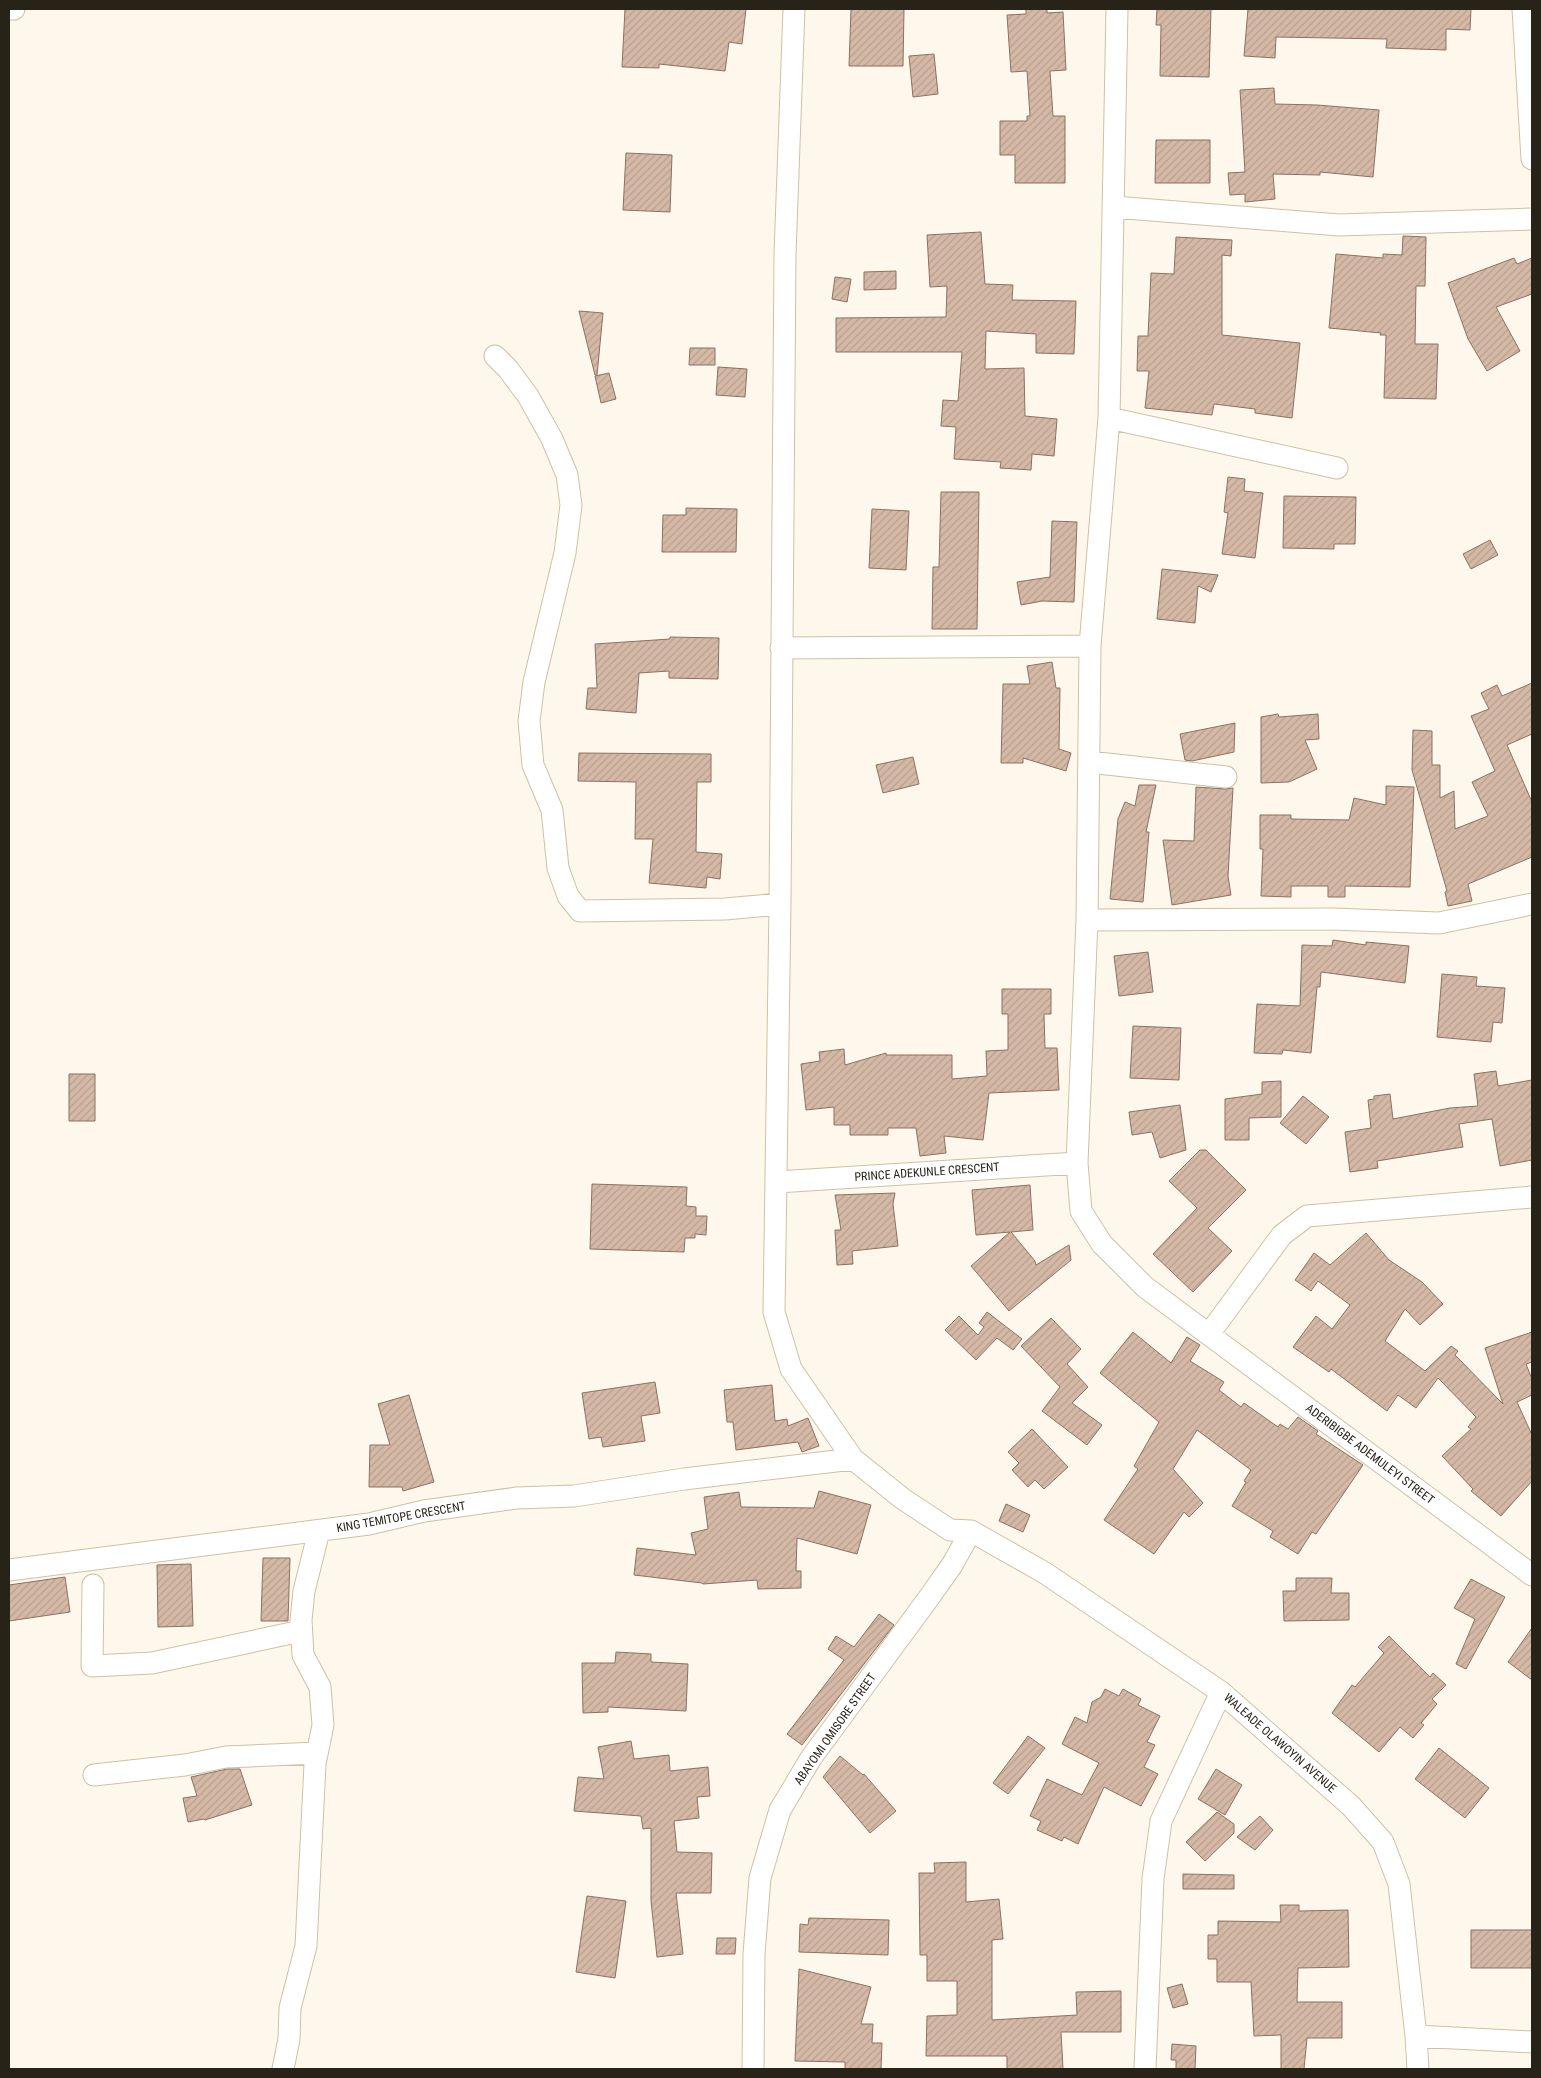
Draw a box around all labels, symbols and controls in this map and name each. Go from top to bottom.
street label: PRINCE ADEKUNLE CRESCENT [854,1160,1000,1184]
street label: ADERIBIGBE ADEMULEYI STREET [1303,1401,1437,1507]
street label: KING TEMITOPE CRESCENT [335,1499,467,1535]
street label: ABAYOMI OMISORE STREET [791,1671,879,1787]
street label: WALEADE OLAWOYIN AVENUE [1221,1690,1339,1796]

